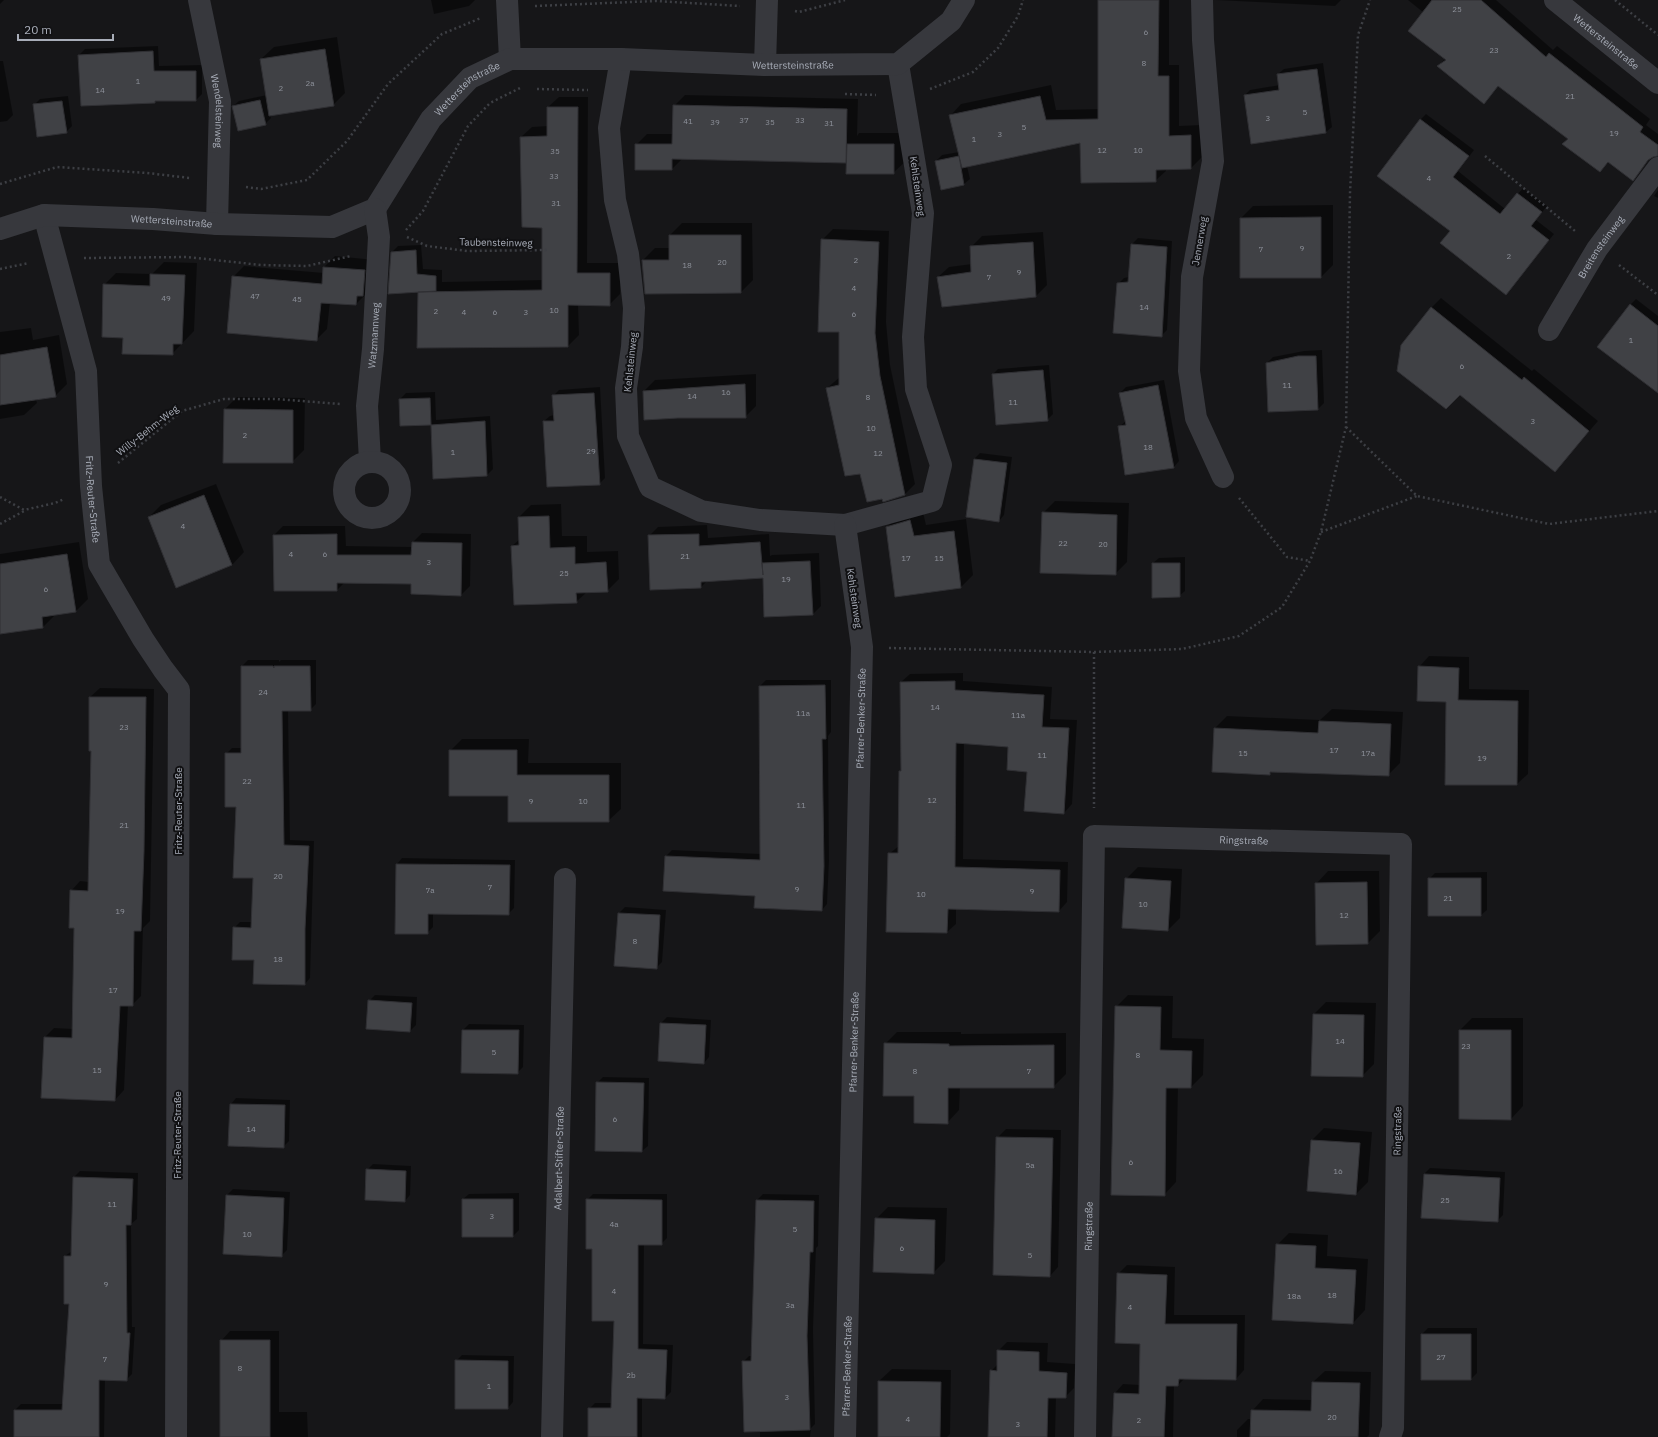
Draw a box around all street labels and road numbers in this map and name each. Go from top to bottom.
street label: Wettersteinstraße [1570,11,1642,73]
street label: Wettersteinstraße [752,58,834,72]
street label: Wettersteinstraße [432,59,502,119]
street label: Wendelsteinweg [208,73,226,149]
street label: Kehlsteinweg [907,155,928,218]
street label: Wettersteinstraße [131,212,213,231]
street label: Breitensteinweg [1575,213,1627,281]
street label: Jennerweg [1189,215,1210,267]
street label: Taubensteinweg [459,235,533,250]
street label: Watzmannweg [365,301,383,369]
street label: Kehlsteinweg [621,331,640,393]
street label: Willy-Behm-Weg [114,402,182,459]
street label: Fritz-Reuter-Straße [83,455,103,544]
street label: Kehlsteinweg [844,567,865,630]
street label: Pfarrer-Benker-Straße [853,667,869,769]
street label: Fritz-Reuter-Straße [172,767,185,855]
street label: Ringstraße [1219,833,1269,848]
street label: Pfarrer-Benker-Straße [846,991,862,1093]
street label: Fritz-Reuter-Straße [171,1091,184,1179]
street label: Adalbert-Stifter-Straße [551,1105,567,1210]
street label: Ringstraße [1391,1106,1404,1156]
street label: Ringstraße [1082,1201,1096,1251]
street label: Pfarrer-Benker-Straße [839,1315,855,1417]

